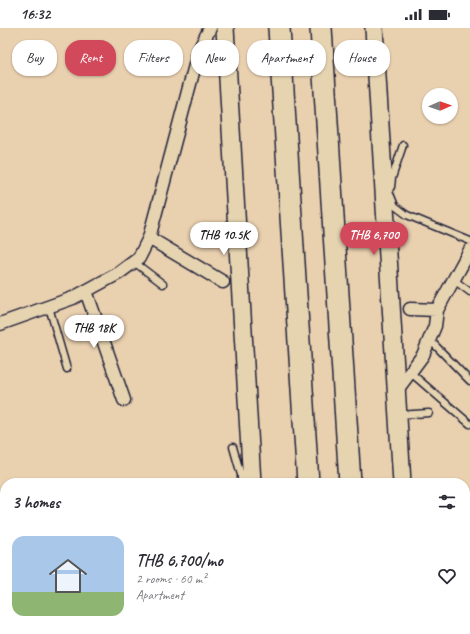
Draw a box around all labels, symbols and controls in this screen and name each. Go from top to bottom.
text: 16:32 [20,5,50,24]
chip: Buy [12,40,57,76]
chip: Rent [65,40,116,76]
chip: Filters [124,40,183,76]
chip: New [191,40,239,76]
chip: Apartment [247,40,326,76]
chip: House [334,40,390,76]
north arrow [422,88,458,124]
map controls [422,88,458,124]
pin: THB 10.5K [178,222,270,256]
pin: THB 6,700 [328,222,420,256]
text: THB 10.5K [199,227,249,243]
text: THB 6,700 [349,227,399,243]
pin: THB 18K [57,315,131,349]
text: THB 18K [73,320,115,336]
icon: filters [436,491,458,513]
text: 3 homes [12,492,60,513]
text: THB 6,700/mo [136,550,223,571]
icon: home [44,552,92,600]
icon: heart [436,565,458,587]
text: 2 rooms · 60 m² [136,571,206,587]
text: Apartment [136,587,184,603]

